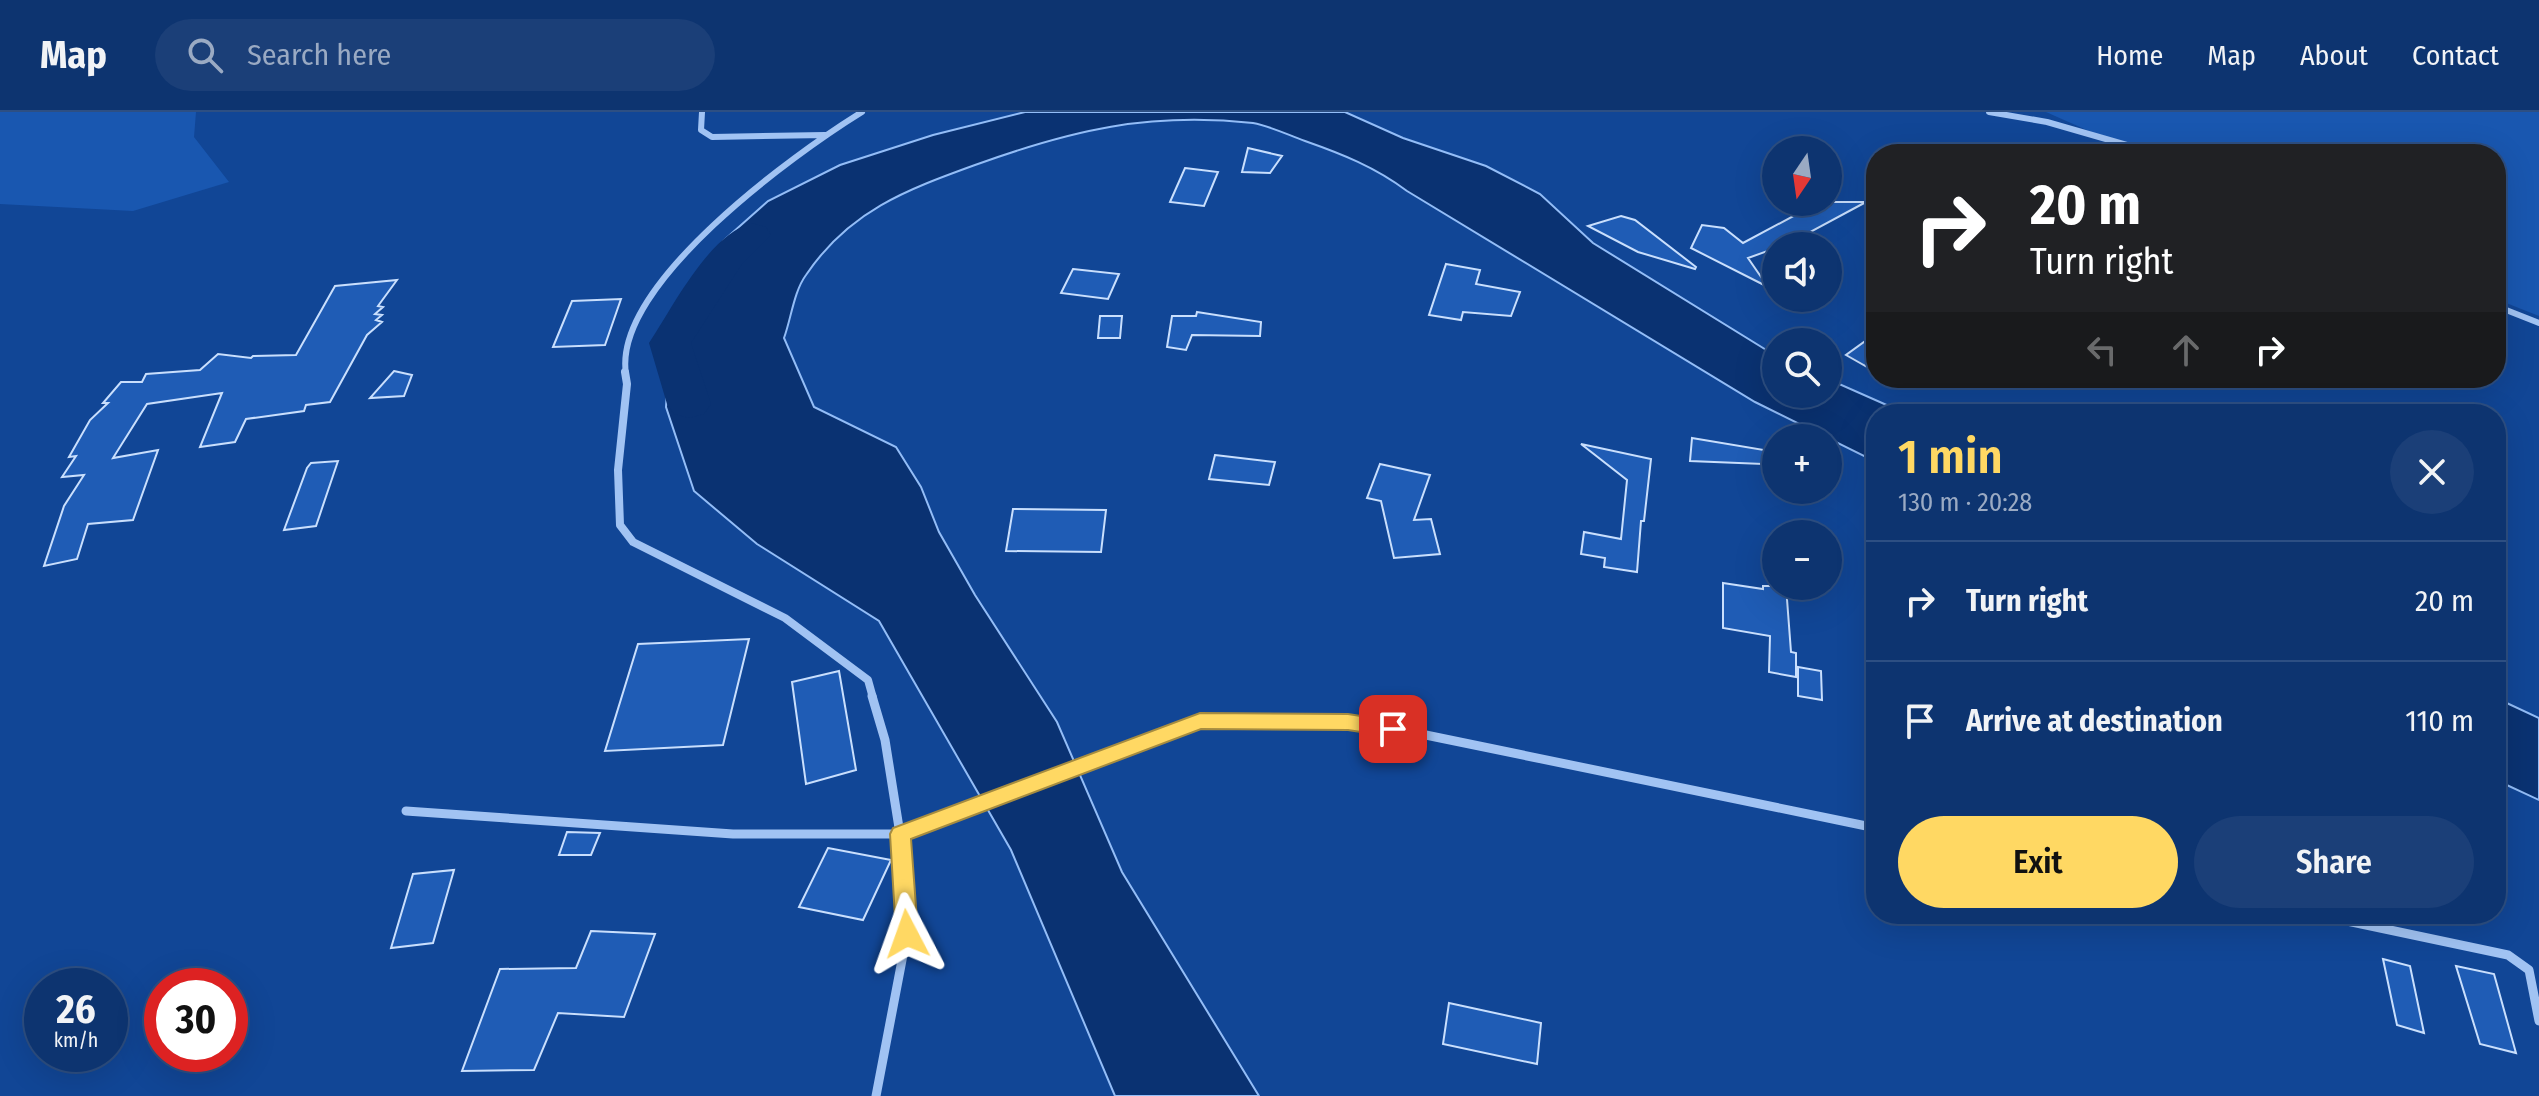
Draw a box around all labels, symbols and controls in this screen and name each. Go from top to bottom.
search box [155,19,715,91]
text: Map [40,32,107,78]
icon: search [183,33,227,77]
text: Search here [247,37,391,73]
text: Home [2096,39,2163,72]
text: Map [2207,39,2256,72]
text: About [2300,39,2368,72]
text: Contact [2412,39,2499,72]
north arrow [1762,136,1842,216]
map controls [1762,136,1842,600]
text: 20 m [2030,172,2141,239]
icon: right [1898,176,2002,280]
button: sound [1762,232,1842,312]
text: Turn right [2030,240,2173,284]
button: search [1762,328,1842,408]
icon: left [2080,328,2124,372]
icon: ahead [2164,328,2208,372]
icon: right [2248,328,2292,372]
button: + [1762,424,1842,504]
text: 1 min [1898,428,2003,486]
button: close [2390,430,2474,514]
text: 130 m · 20:28 [1898,487,2032,518]
button: − [1762,520,1842,600]
icon: right [1898,579,1942,623]
text: Turn right [1966,583,2088,619]
text: 20 m [2415,583,2474,619]
pin [1359,695,1427,763]
icon: arrive [1898,699,1942,743]
text: Arrive at destination [1966,703,2223,739]
text: 110 m [2405,703,2474,739]
icon: arrive [1371,707,1415,751]
button: Exit [1898,816,2178,908]
button: Share [2194,816,2474,908]
position arrow [865,892,949,976]
speed limit sign: 30 [144,968,248,1072]
text: 26 [56,986,96,1034]
text: km/h [54,1028,98,1052]

